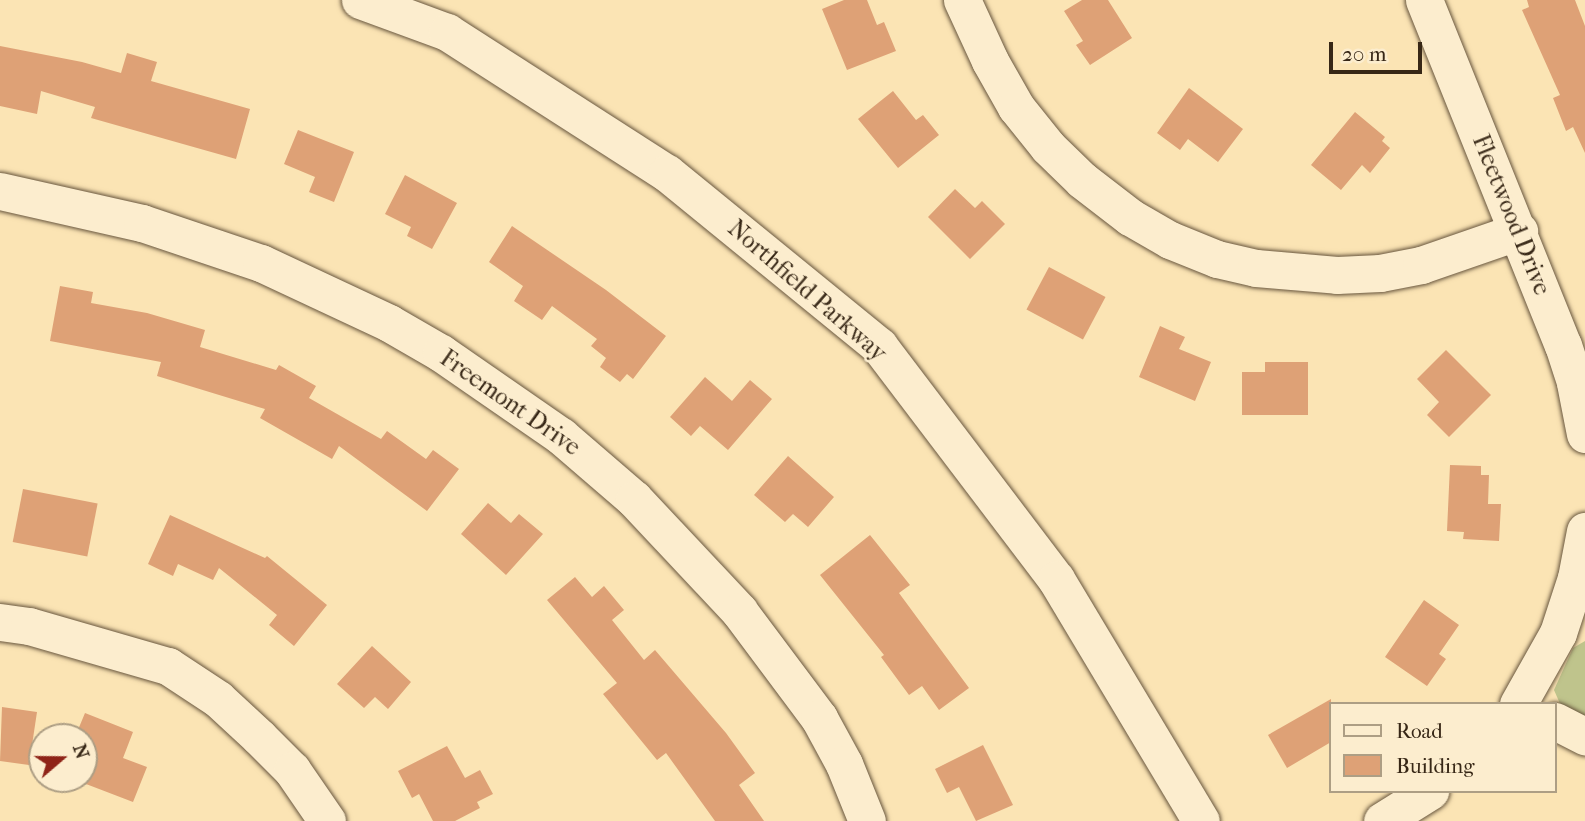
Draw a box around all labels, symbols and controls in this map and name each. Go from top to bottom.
scale bar [1333,28,1426,72]
text: 20 m [1342,42,1386,66]
street label: Fleetwood Drive [1466,131,1556,299]
street label: Northfield Parkway [722,214,892,368]
street label: Freemont Drive [434,344,586,462]
legend [1330,702,1557,793]
text: Road [1396,719,1443,743]
north arrow [28,723,98,793]
text: N [68,741,94,762]
text: Building [1396,754,1474,778]

